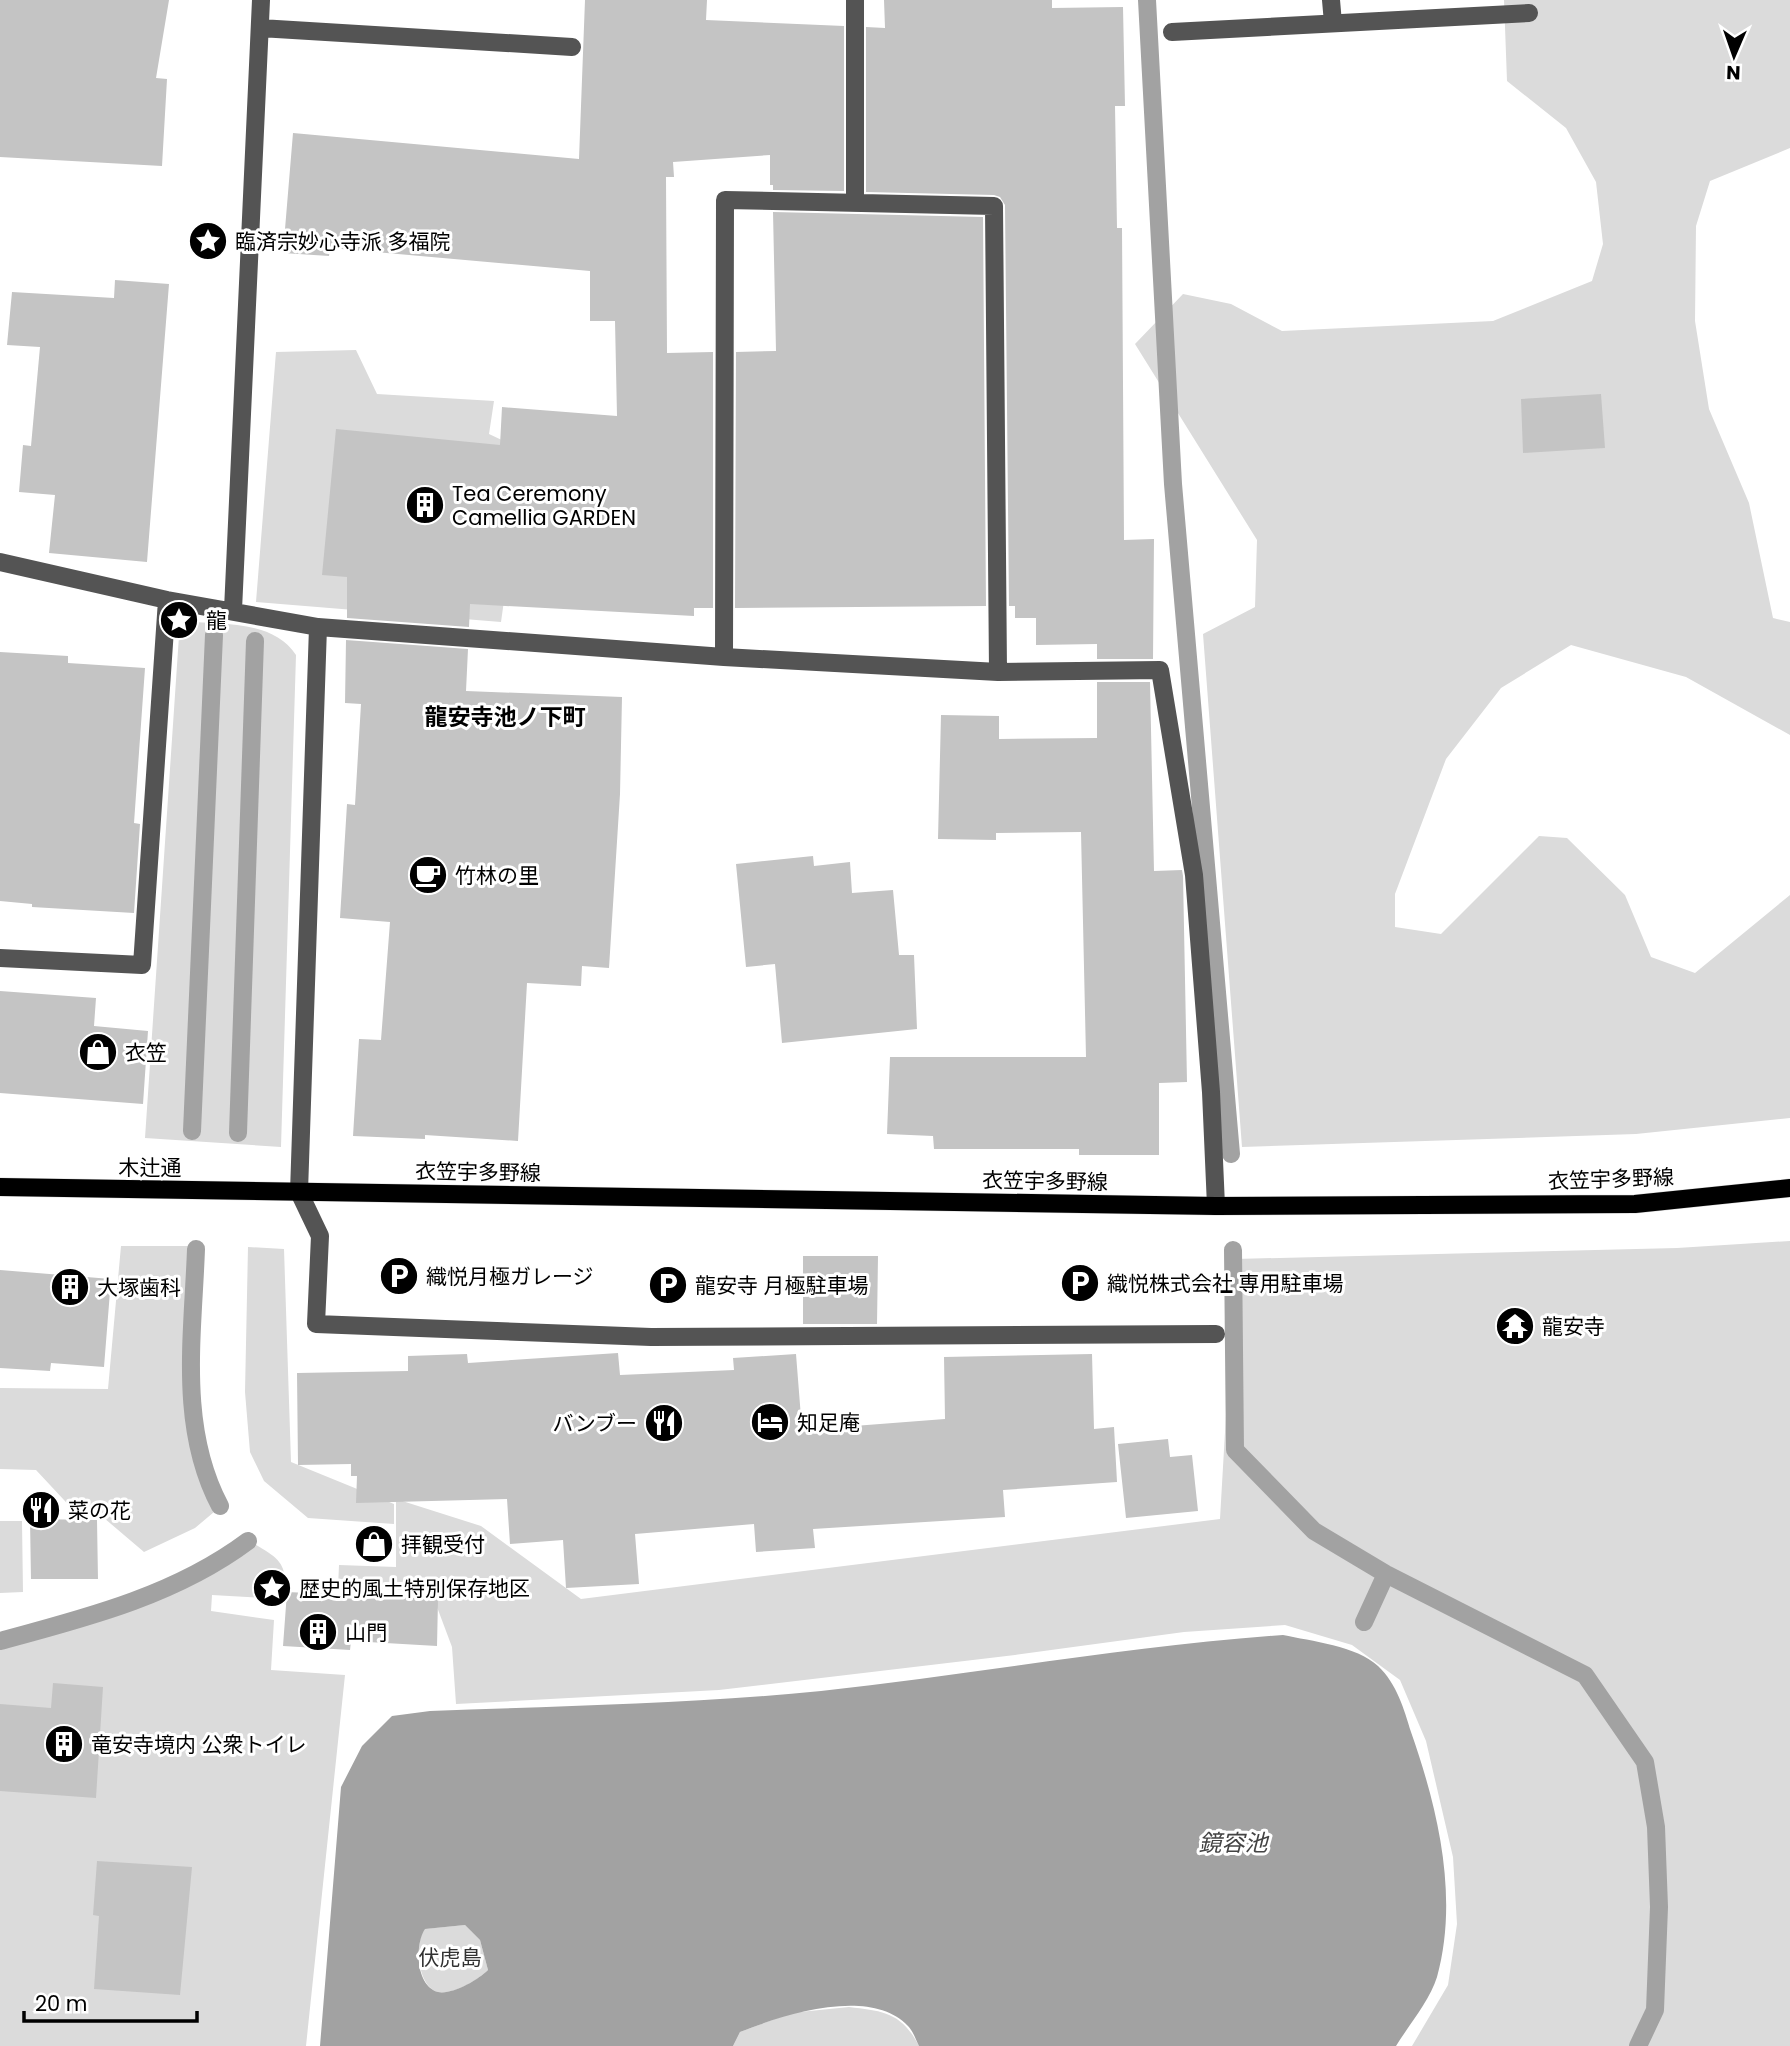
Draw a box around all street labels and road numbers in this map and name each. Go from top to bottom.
street label: 木辻通 [119,1153,182,1182]
street label: 衣笠宇多野線 [415,1156,541,1188]
street label: 衣笠宇多野線 [1548,1162,1674,1196]
street label: 衣笠宇多野線 [982,1165,1108,1197]

